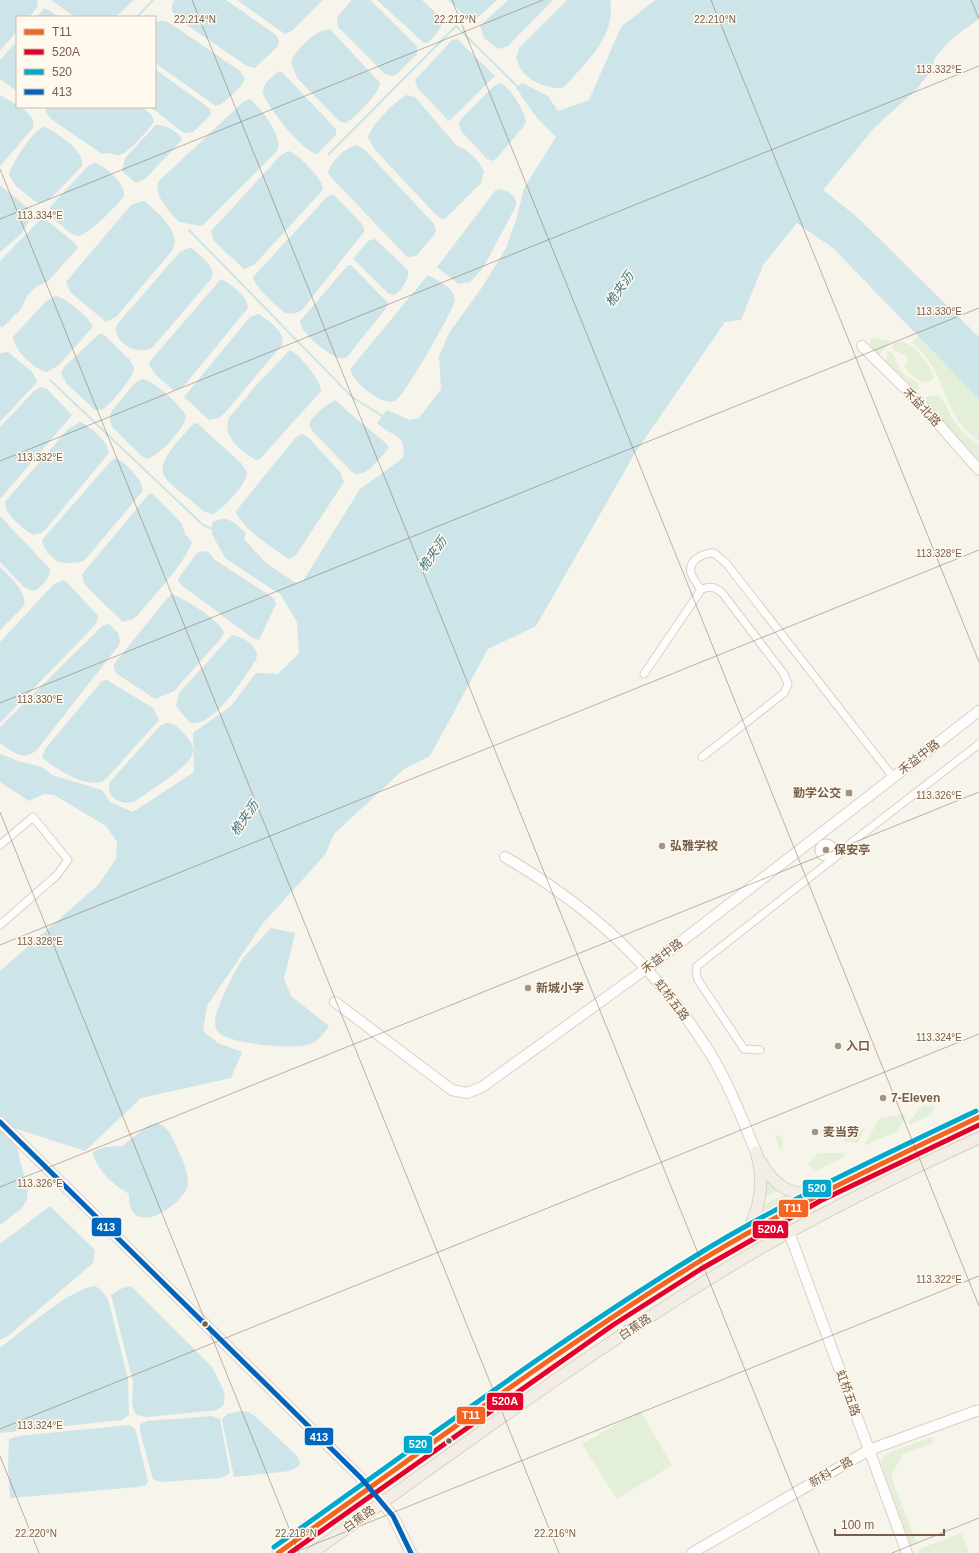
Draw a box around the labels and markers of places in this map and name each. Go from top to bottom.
place label: 勤学公交 [793,786,841,800]
marker: 勤学公交 [844,788,854,798]
place label: 弘雅学校 [670,839,718,853]
marker: 弘雅学校 [657,841,667,851]
place label: 保安亭 [834,843,870,857]
marker: 保安亭 [821,845,831,855]
place label: 新城小学 [536,981,584,995]
marker: 新城小学 [523,983,533,993]
place label: 入口 [846,1039,870,1053]
marker: 入口 [833,1041,843,1051]
place label: 7-Eleven [891,1091,940,1105]
marker: 7-Eleven [878,1093,888,1103]
place label: 麦当劳 [823,1125,859,1139]
marker: 麦当劳 [810,1127,820,1137]
unlabelled marker [200,1319,210,1329]
unlabelled marker [444,1436,454,1446]

